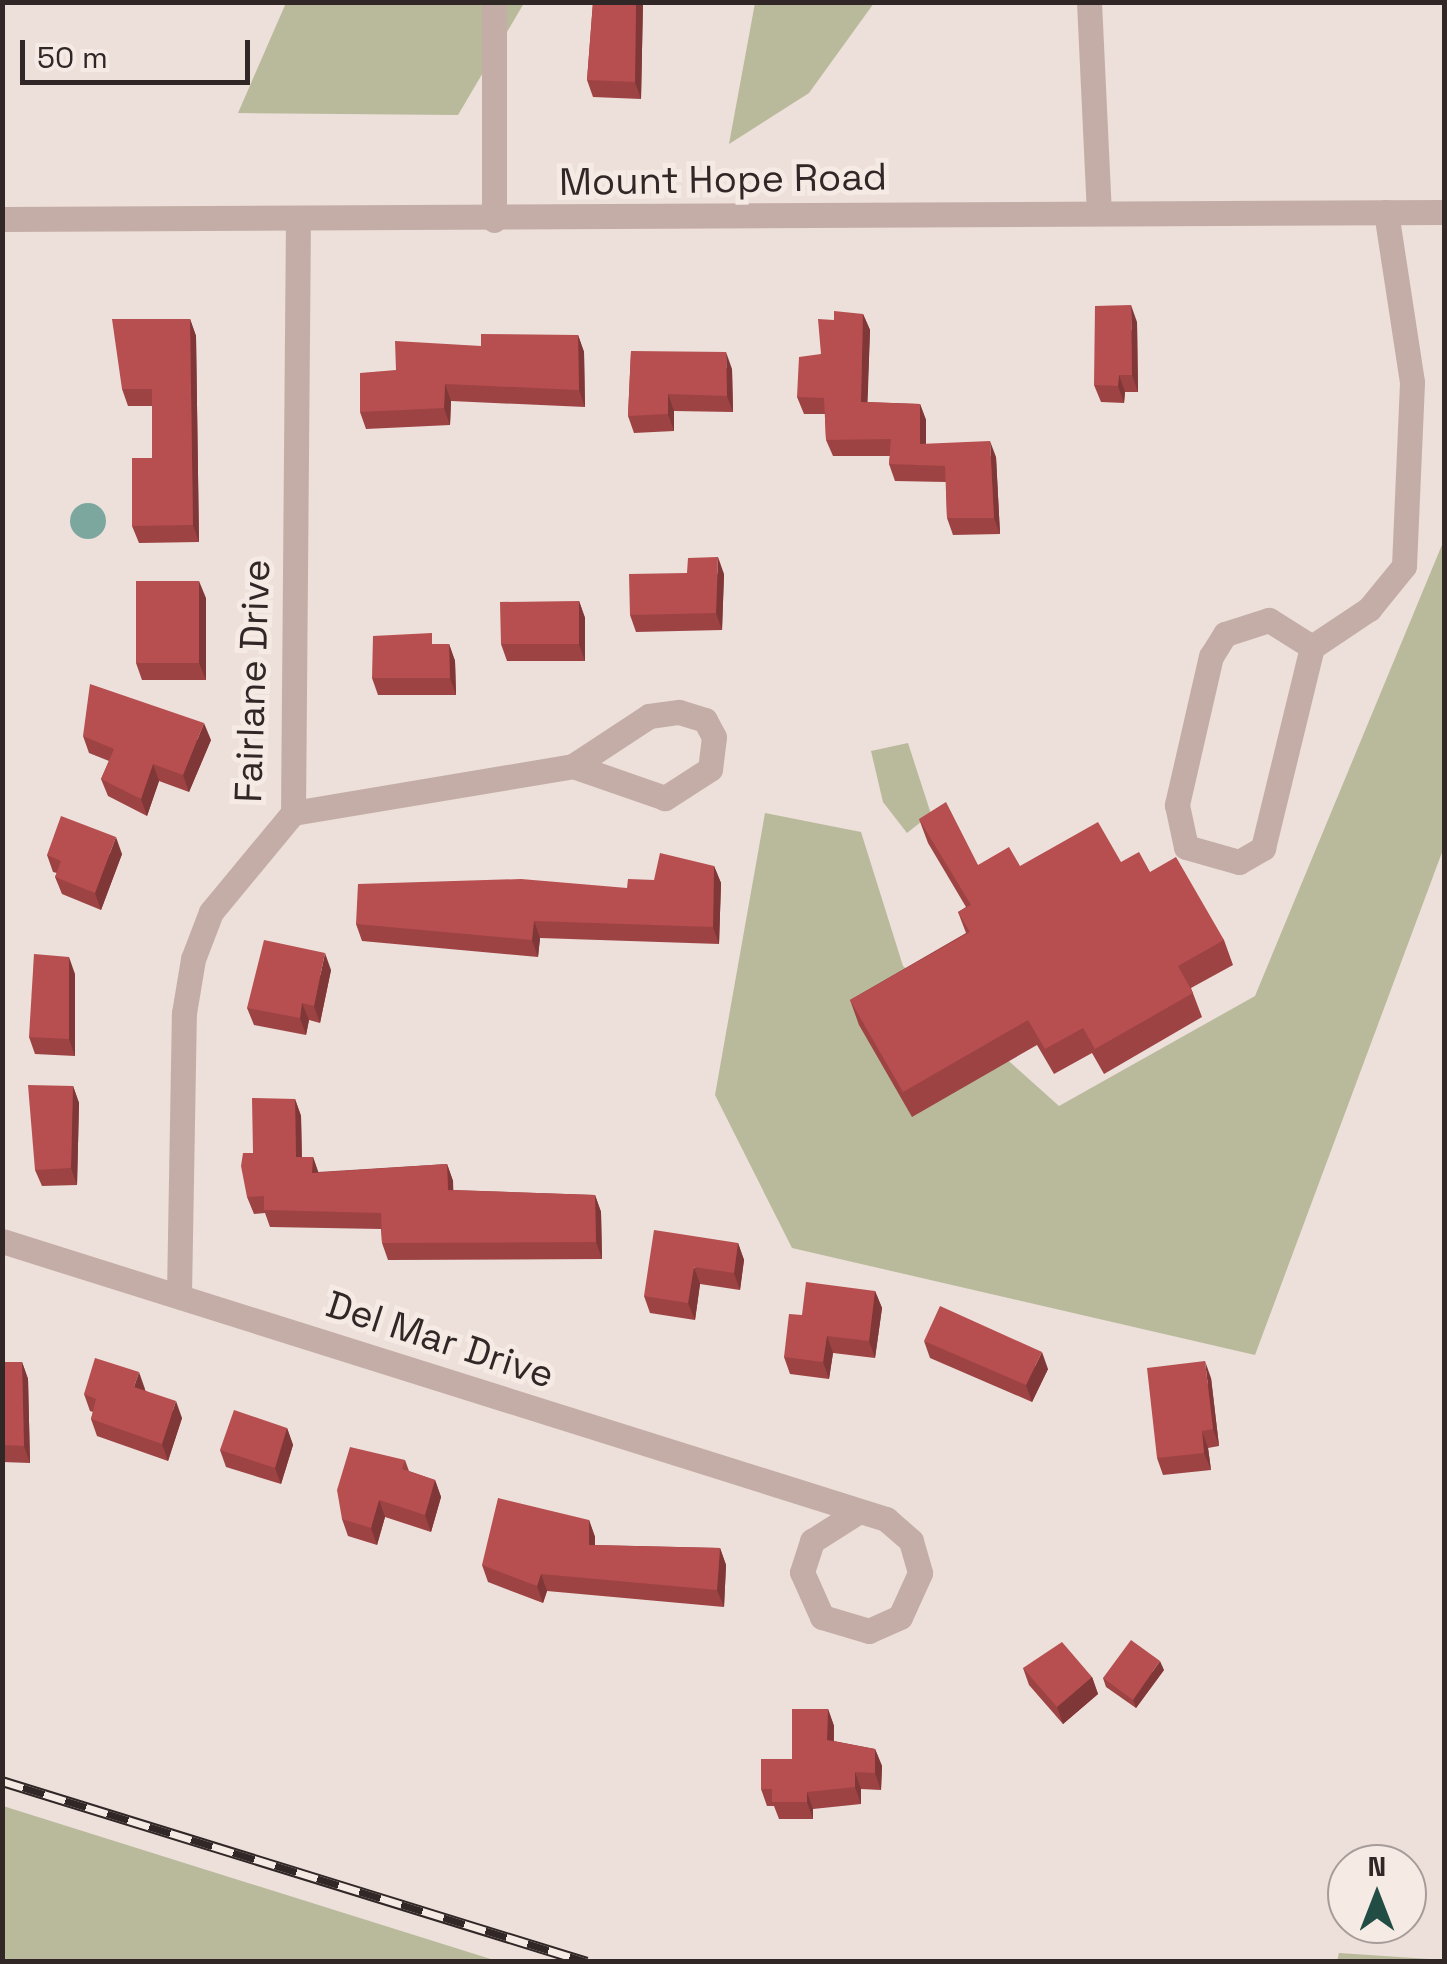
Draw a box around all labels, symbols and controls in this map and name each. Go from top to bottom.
scale bar [25,20,255,82]
text: 50 m [37,38,108,77]
street label: Mount Hope Road [559,154,887,206]
street label: Fairlane Drive [226,559,280,803]
street label: Del Mar Drive [320,1282,560,1398]
north arrow [1327,1844,1427,1944]
text: N [1368,1848,1386,1884]

